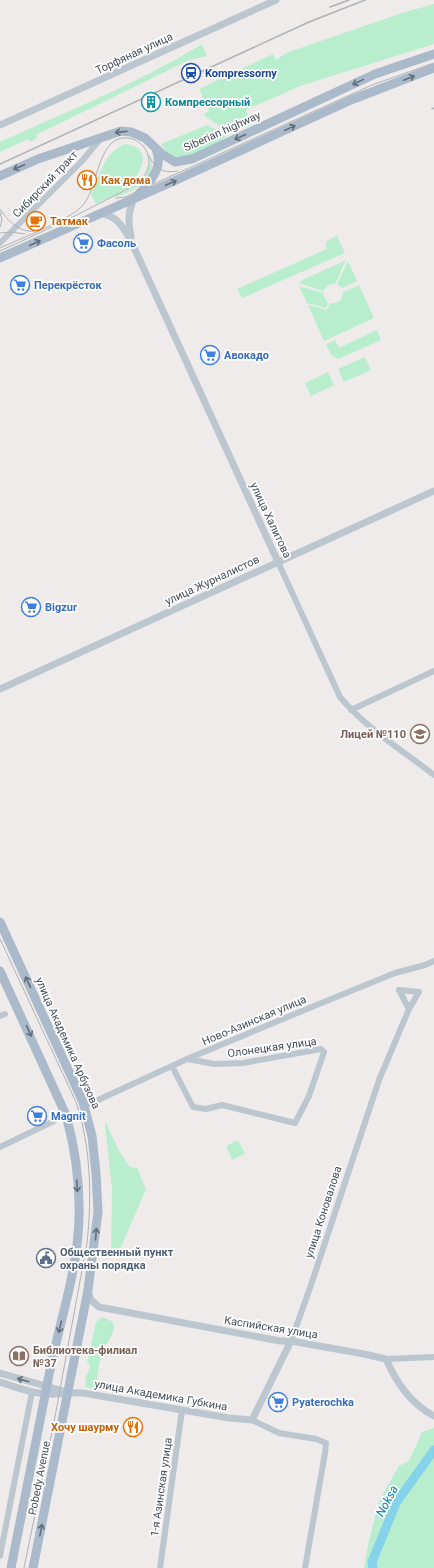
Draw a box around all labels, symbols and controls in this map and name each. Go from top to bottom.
street label: Торфяная улица [93,30,175,77]
station icon: Kompressorny [180,62,202,84]
place label: Kompressorny [205,67,277,80]
one-way arrow [403,73,415,81]
one-way arrow [353,79,365,86]
building icon: Компрессорный [140,91,162,113]
place label: Компрессорный [165,96,250,109]
street label: Siberian highway [182,108,263,154]
one-way arrow [283,124,295,131]
one-way arrow [114,128,127,136]
one-way arrow [235,134,247,141]
street label: Сибирский тракт [10,148,81,220]
one-way arrow [14,164,26,172]
restaurant icon: Как дома [76,169,98,191]
place label: Как дома [101,174,150,187]
one-way arrow [165,178,177,186]
cafe icon: Татмак [25,210,47,232]
place label: Татмак [50,215,89,228]
supermarket icon: Фасоль [72,232,94,254]
place label: Фасоль [97,237,136,250]
one-way arrow [28,238,40,246]
supermarket icon: Перекрёсток [9,274,31,296]
place label: Перекрёсток [34,279,103,292]
supermarket icon: Авокадо [199,344,221,366]
place label: Авокадо [224,349,269,362]
street label: улица Халитова [247,480,294,560]
street label: улица Журналистов [163,553,261,608]
supermarket icon: Bigzur [20,596,42,618]
place label: Bigzur [45,601,77,614]
school or university icon: Лицей №110 [409,723,431,745]
place label: Лицей №110 [340,728,406,741]
street label: улица Академика Арбузова [33,975,102,1111]
one-way arrow [24,976,31,988]
street label: Ново-Азинская улица [200,993,308,1048]
one-way arrow [26,1025,33,1037]
street label: Олонецкая улица [227,1035,317,1060]
supermarket icon: Magnit [26,1105,48,1127]
place label: Magnit [51,1110,86,1123]
street label: улица Коновалова [302,1165,344,1260]
one-way arrow [74,1179,81,1192]
one-way arrow [92,1228,99,1241]
place label: Общественный пункт охраны порядка [60,1246,174,1272]
public building icon: Общественный пункт охраны порядка [35,1247,57,1269]
street label: Каспийская улица [223,1314,319,1341]
one-way arrow [55,1320,63,1333]
place label: Библиотека-филиал №37 [33,1344,137,1370]
library icon: Библиотека-филиал №37 [8,1345,30,1367]
one-way arrow [17,1376,30,1383]
street label: улица Академика Губкина [93,1377,228,1414]
supermarket icon: Pyaterochka [267,1391,289,1413]
place label: Pyaterochka [292,1396,354,1409]
restaurant icon: Хочу шаурму [122,1416,144,1438]
place label: Хочу шаурму [51,1421,119,1434]
street label: 1-я Азинская улица [148,1437,175,1538]
street label: Pobedy Avenue [26,1440,53,1516]
water label: Noksa [373,1483,401,1519]
one-way arrow [37,1524,45,1537]

